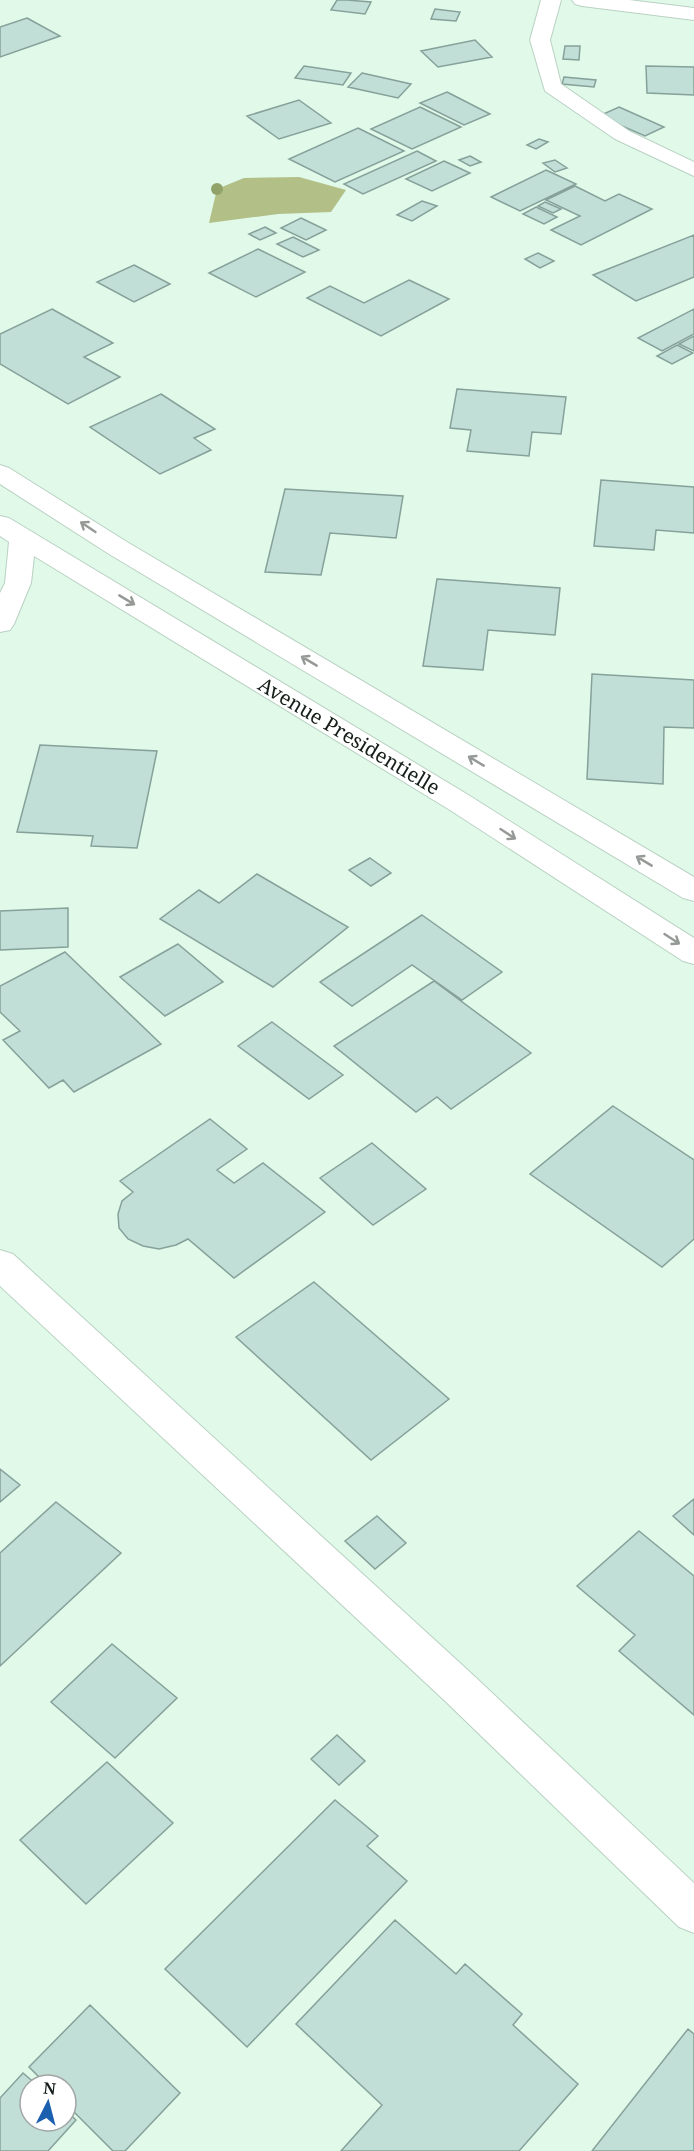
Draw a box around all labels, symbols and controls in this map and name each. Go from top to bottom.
one-way arrow [80,521,97,534]
one-way arrow [118,595,135,607]
one-way arrow [301,655,318,667]
street label: Avenue Presidentielle [253,671,445,801]
one-way arrow [468,755,485,767]
one-way arrow [499,828,516,840]
one-way arrow [636,855,653,867]
one-way arrow [663,934,680,946]
north arrow [18,2073,78,2133]
text: N [42,2076,57,2100]

